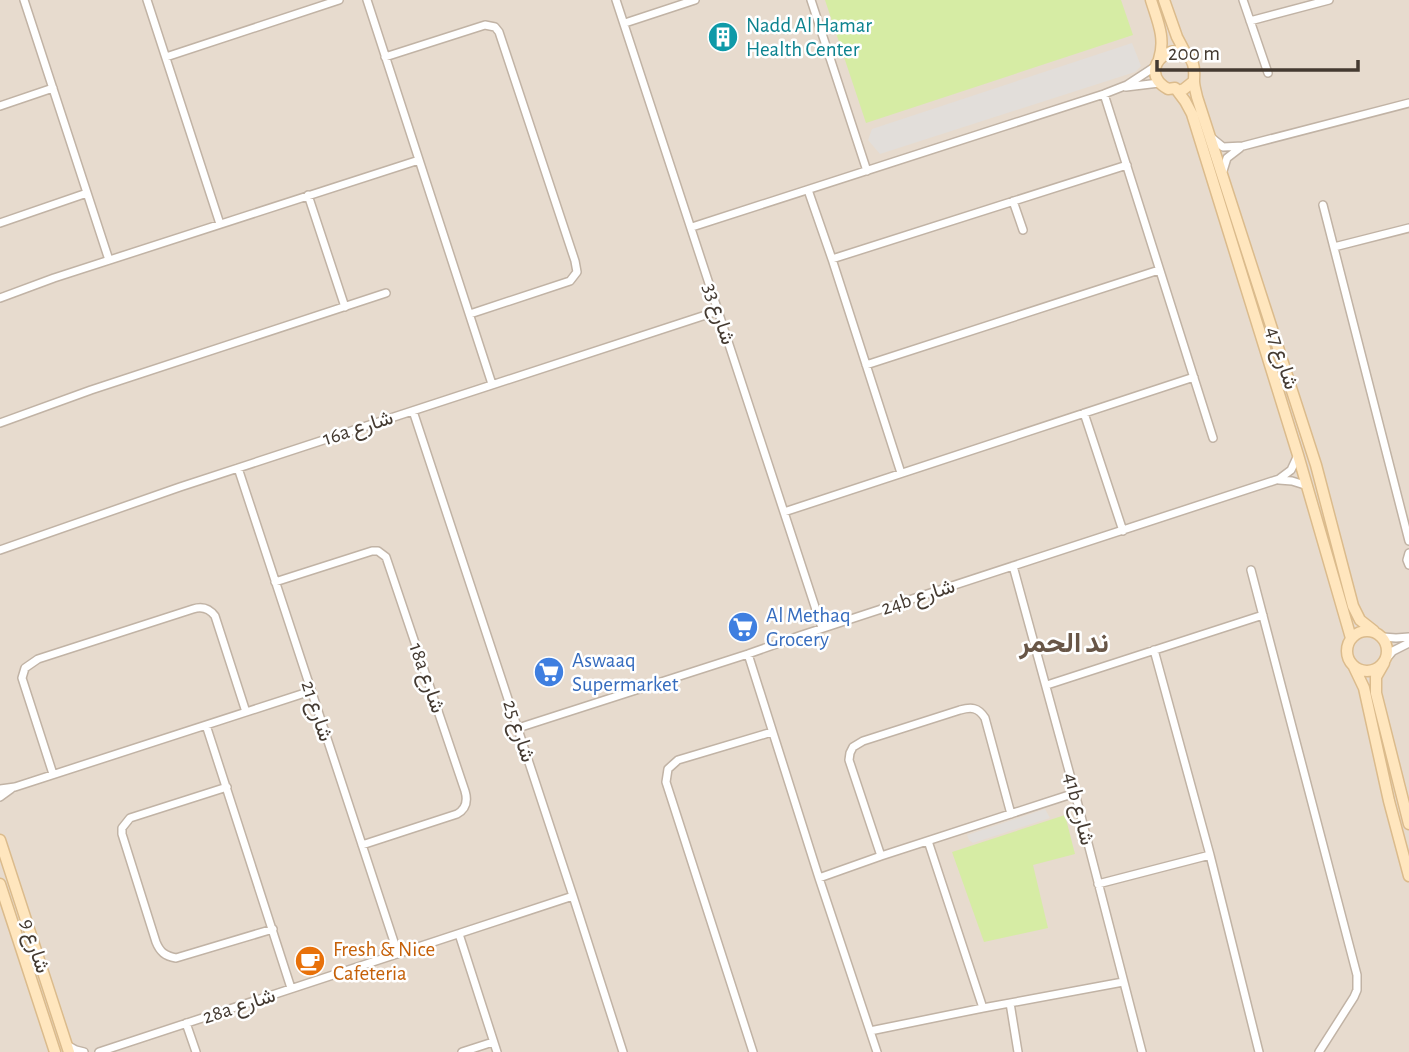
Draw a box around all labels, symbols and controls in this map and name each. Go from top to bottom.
place label: Nadd Al Hamar Health Center [746,15,872,60]
building icon: Nadd Al Hamar Health Center [706,20,740,54]
scale bar [1157,28,1358,72]
text: 200 m [1168,43,1220,64]
street label: شارع 33 [696,281,739,348]
street label: شارع 47 [1259,324,1302,393]
street label: 16a شارع [320,407,397,452]
street label: 24b شارع [879,575,958,622]
place label: Al Methaq Grocery [766,605,851,650]
supermarket icon: Al Methaq Grocery [726,610,760,644]
district label: ند الحمر [1018,630,1109,660]
street label: 18a شارع [402,640,449,717]
place label: Aswaaq Supermarket [572,650,679,695]
supermarket icon: Aswaaq Supermarket [532,655,566,689]
street label: شارع 21 [295,678,337,745]
street label: شارع 25 [496,697,539,766]
street label: 41b شارع [1057,771,1098,848]
street label: شارع 9 [14,916,54,977]
place label: Fresh & Nice Cafeteria [333,939,435,984]
cafe icon: Fresh & Nice Cafeteria [293,944,327,978]
street label: 28a شارع [200,984,279,1030]

